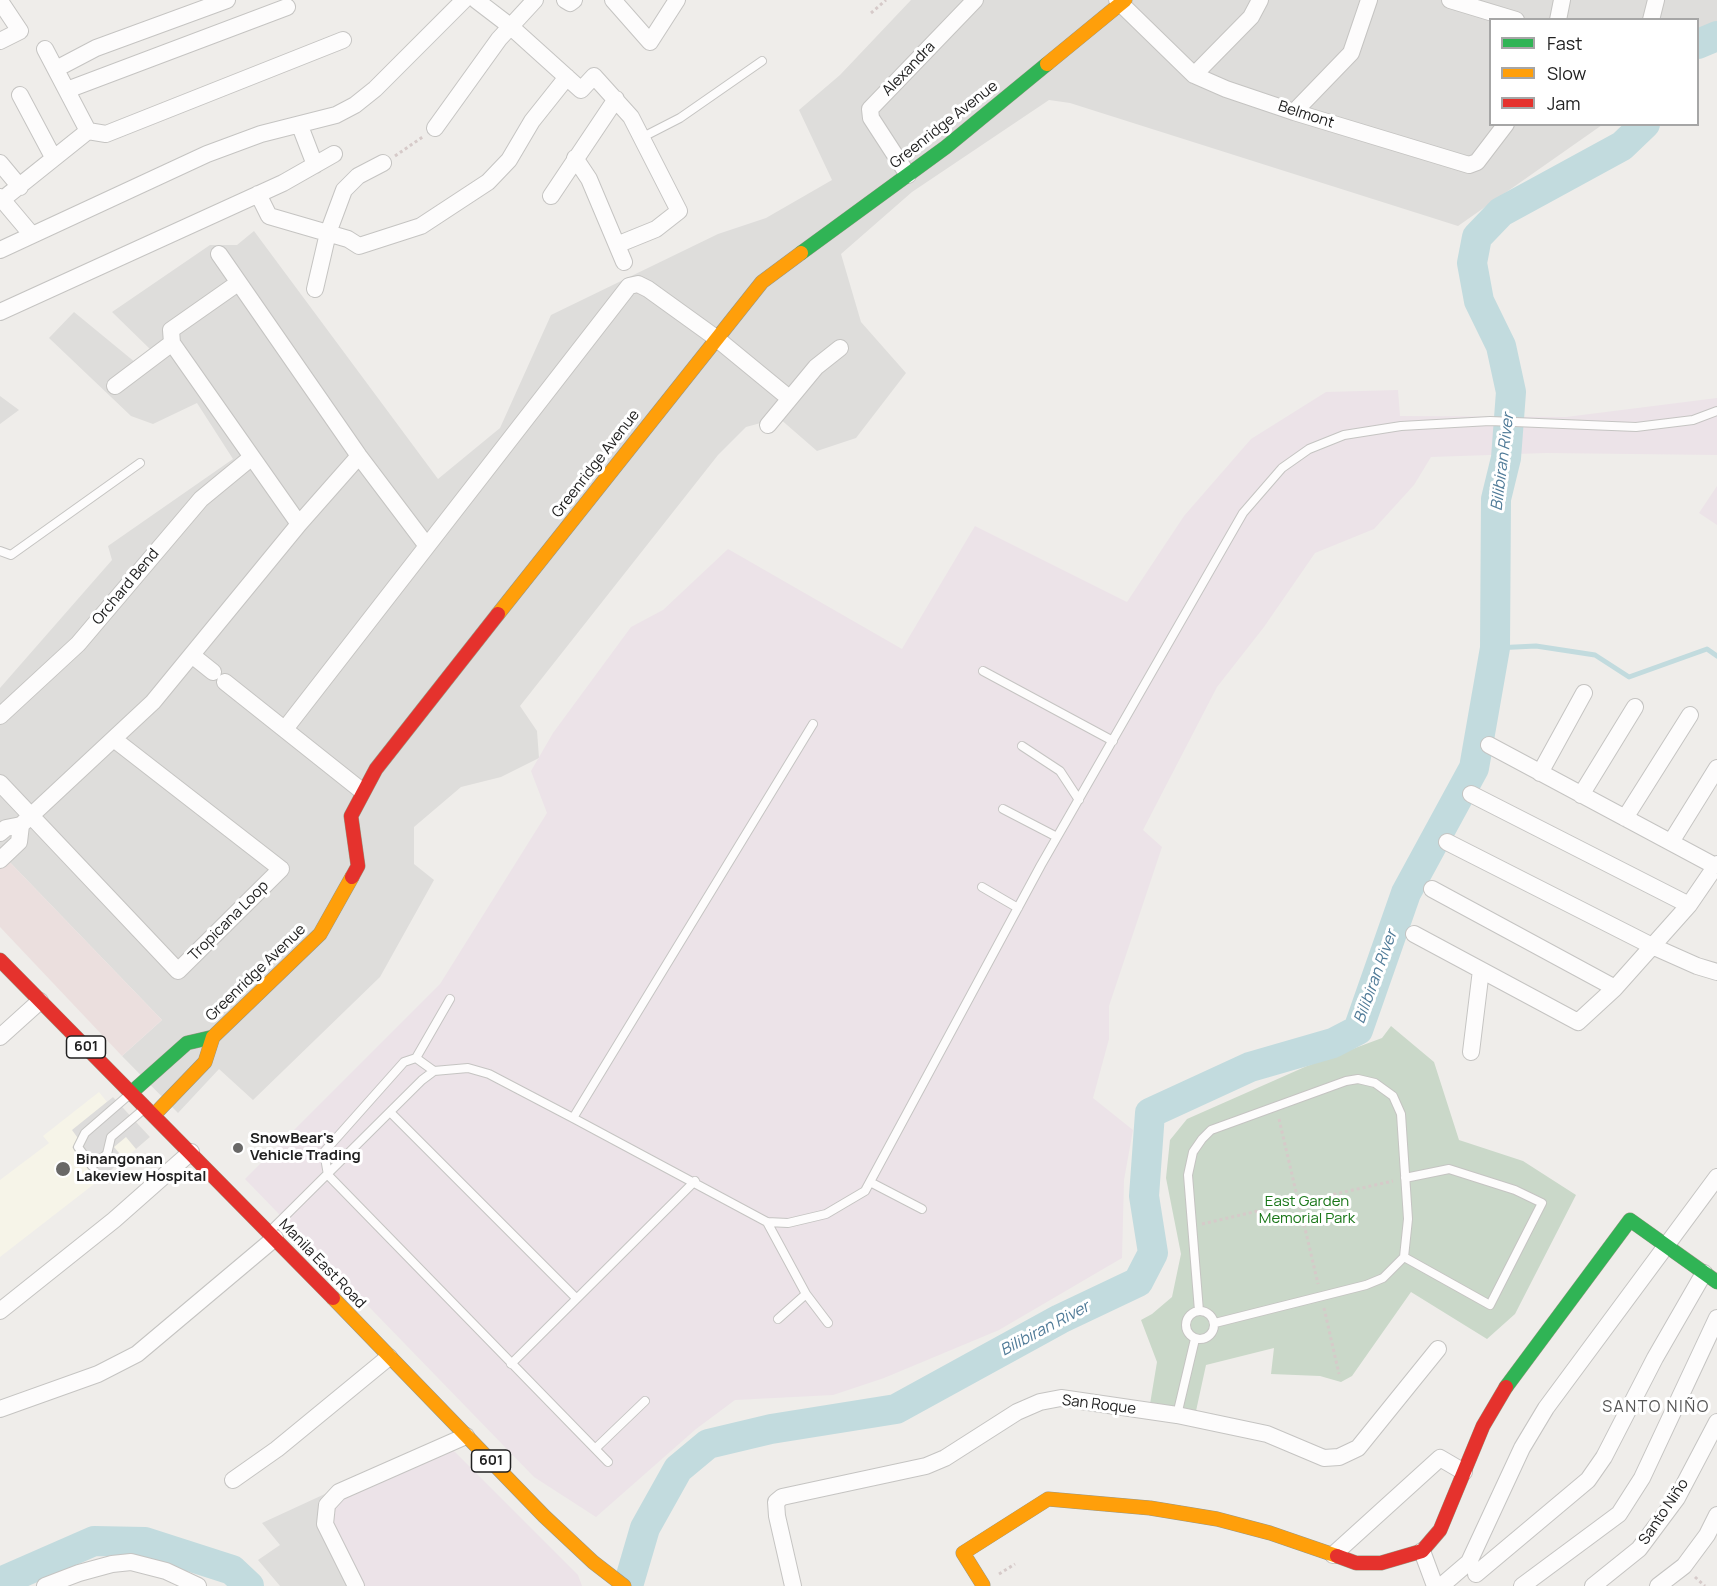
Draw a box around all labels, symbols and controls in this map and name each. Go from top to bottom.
legend [1489,18,1699,126]
text: Fast [1547,31,1582,55]
street label: Alexandra [879,38,939,100]
text: Slow [1547,61,1586,85]
street label: Greenridge Avenue [887,77,1001,173]
text: Jam [1547,91,1581,115]
street label: Belmont [1276,97,1336,133]
street label: Greenridge Avenue [548,407,644,521]
water label: Bilibiran River [1487,412,1519,512]
street label: Orchard Bend [89,545,163,629]
street label: Tropicana Loop [185,877,273,965]
street label: Greenridge Avenue [202,921,310,1025]
water label: Bilibiran River [1350,928,1402,1026]
road number: 601 [66,1036,106,1058]
place label: SnowBear's Vehicle Trading [250,1130,361,1165]
marker: SnowBear's Vehicle Trading [231,1141,245,1155]
place label: Binangonan Lakeview Hospital [76,1151,206,1186]
marker: Binangonan Lakeview Hospital [54,1160,72,1178]
park label: East Garden Memorial Park [1259,1193,1355,1228]
street label: Manila East Road [275,1215,369,1313]
water label: Bilibiran River [997,1298,1093,1360]
street label: San Roque [1061,1392,1137,1418]
district label: SANTO NIÑO [1602,1398,1710,1418]
road number: 601 [472,1450,510,1472]
street label: Santo Niño [1635,1476,1693,1548]

